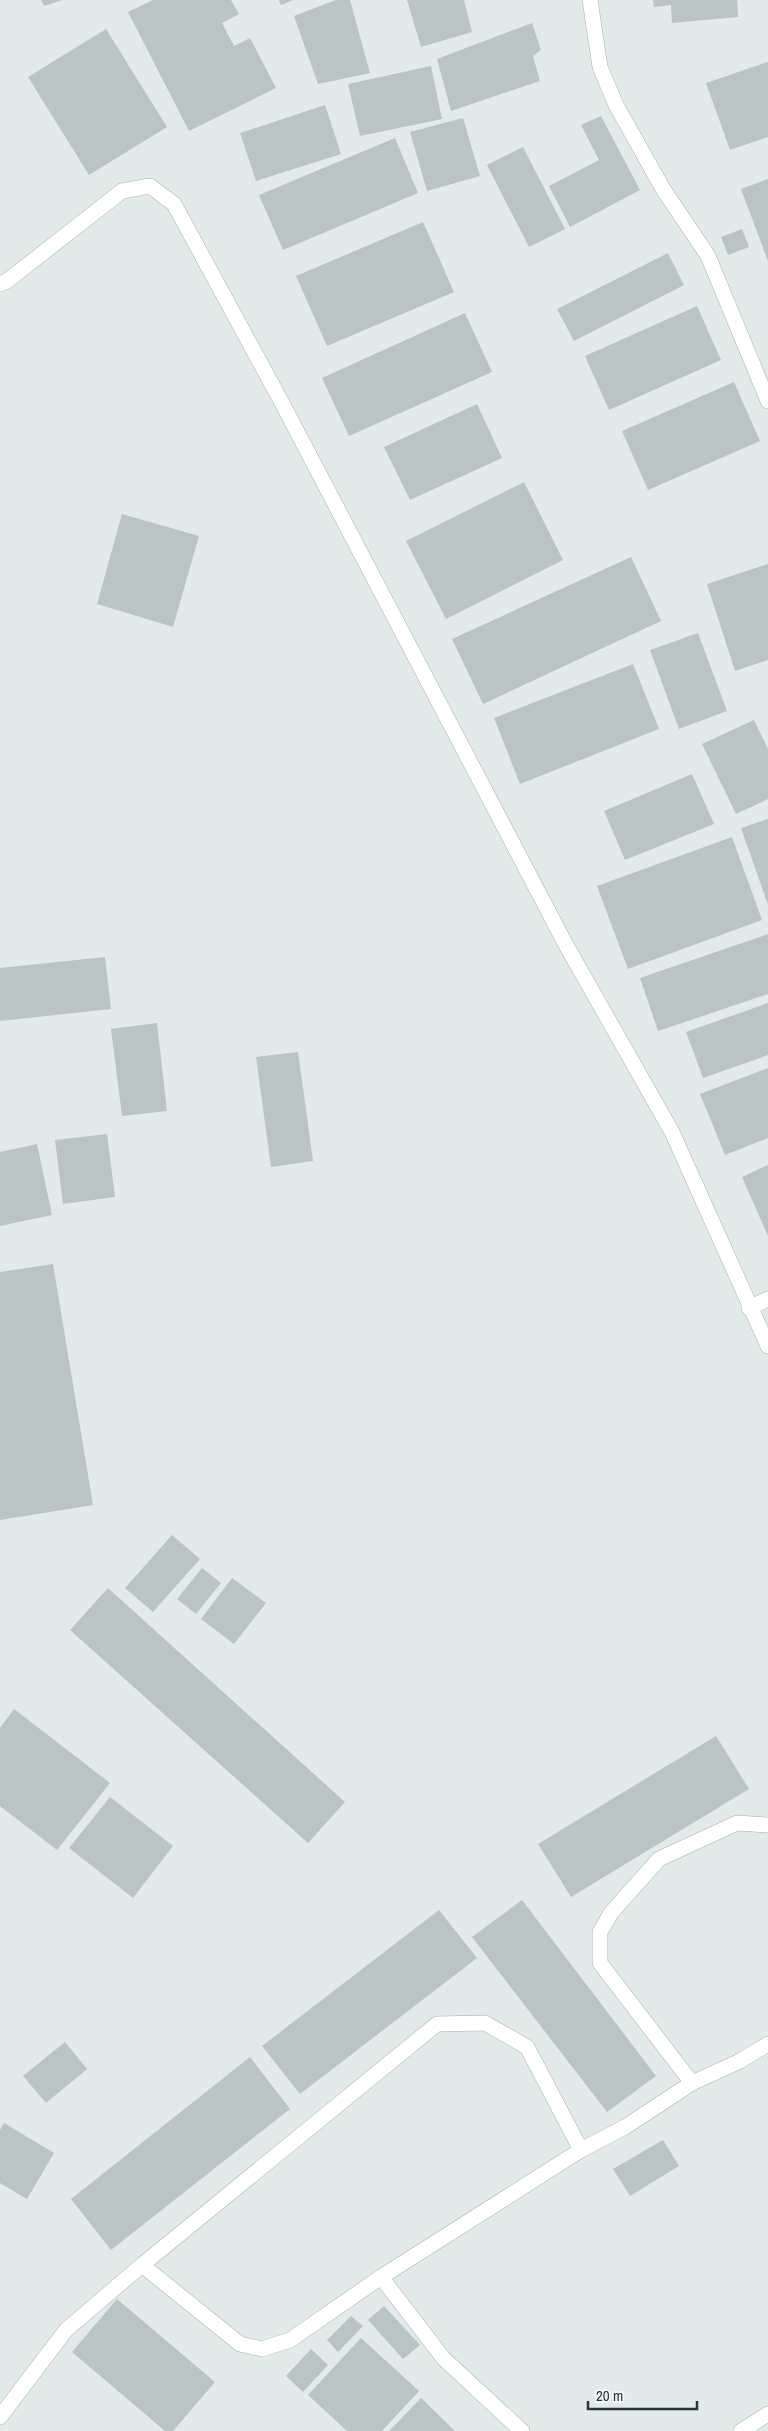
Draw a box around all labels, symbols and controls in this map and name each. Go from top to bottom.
scale bar [588,2378,697,2410]
text: 20 m [596,2385,623,2406]

